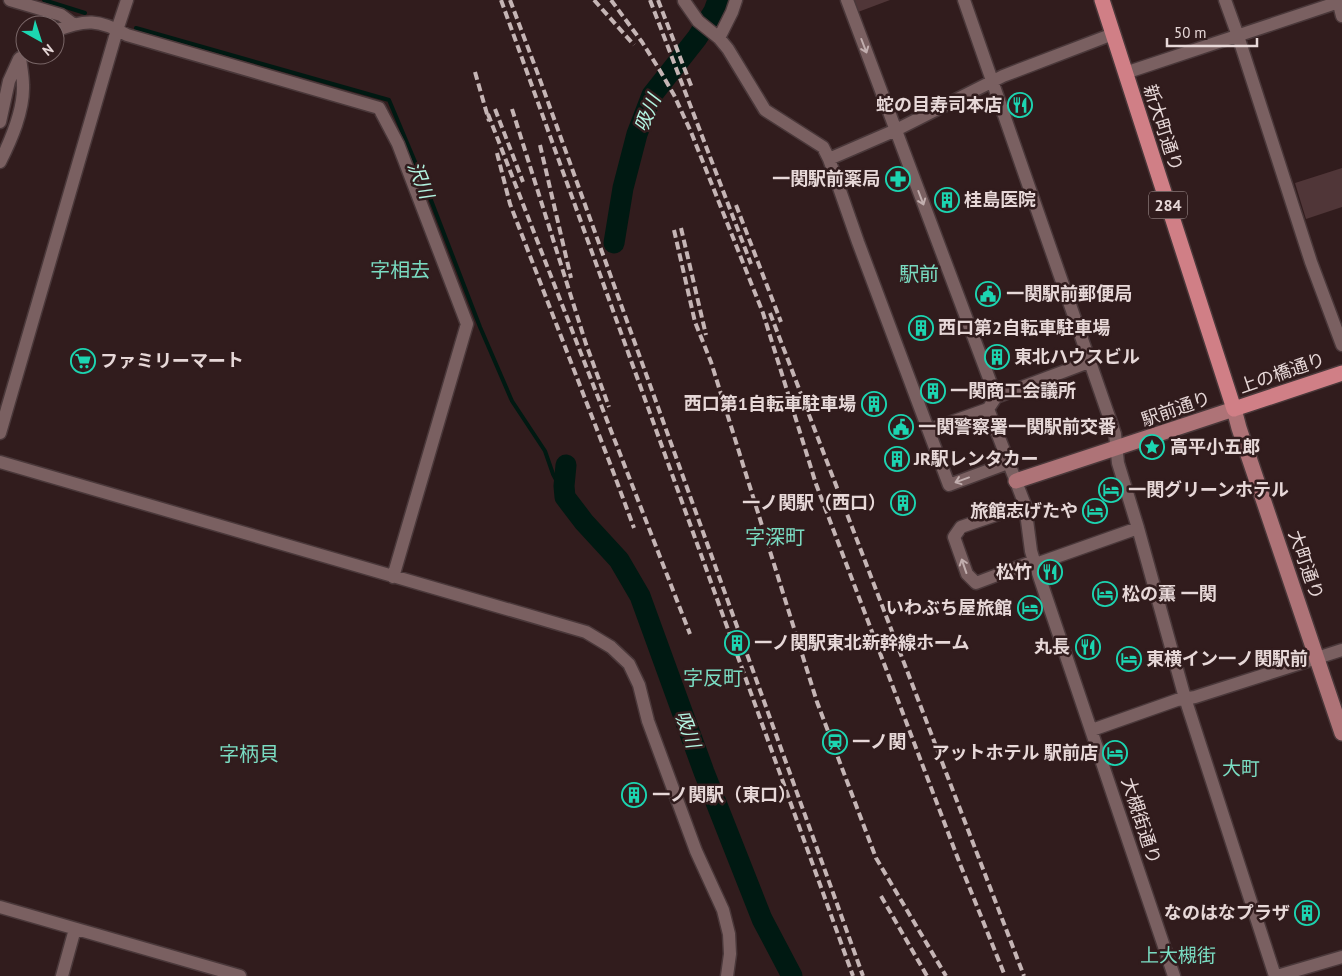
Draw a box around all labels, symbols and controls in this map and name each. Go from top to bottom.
north arrow [15,15,65,65]
scale bar [1167,15,1257,47]
text: 50 m [1174,23,1207,42]
one-way arrow [860,37,869,53]
text: N [39,40,57,60]
street label: 新大町通り [1139,81,1188,174]
water label: 吸川 [629,89,666,135]
restaurant icon: 蛇の目寿司本店 [1007,92,1033,118]
place label: 蛇の目寿司本店 [876,93,1002,116]
water label: 沢川 [403,158,440,204]
pharmacy icon: 一関駅前薬局 [885,166,911,192]
place label: 一関駅前薬局 [772,167,880,190]
building icon: 桂島医院 [934,187,960,213]
place label: 桂島医院 [964,188,1036,211]
one-way arrow [917,189,926,205]
road number: 284 [1149,192,1187,218]
district label: 字相去 [370,257,430,283]
district label: 駅前 [899,261,939,287]
public building icon: 一関駅前郵便局 [975,281,1001,307]
place label: 一関駅前郵便局 [1006,282,1132,305]
building icon: 西口第2自転車駐車場 [908,315,934,341]
place label: 西口第2自転車駐車場 [938,316,1110,339]
building icon: 東北ハウスビル [984,344,1010,370]
place label: 東北ハウスビル [1014,345,1140,368]
street label: 上の橋通り [1236,347,1328,398]
supermarket icon: ファミリーマート [70,348,96,374]
place label: ファミリーマート [100,349,244,372]
building icon: 一関商工会議所 [920,378,946,404]
place label: 一関商工会議所 [950,379,1076,402]
street label: 駅前通り [1138,386,1214,431]
building icon: 西口第1自転車駐車場 [861,391,887,417]
place label: 西口第1自転車駐車場 [684,392,856,415]
public building icon: 一関警察署一関駅前交番 [888,414,914,440]
place label: 一関警察署一関駅前交番 [918,415,1116,438]
place icon: 高平小五郎 [1139,434,1165,460]
place label: 高平小五郎 [1170,435,1260,458]
building icon: JR駅レンタカー [884,446,910,472]
place label: JR駅レンタカー [913,447,1039,470]
one-way arrow [955,476,971,485]
hotel icon: 一関グリーンホテル [1098,477,1124,503]
place label: 一関グリーンホテル [1128,478,1289,501]
building icon: 一ノ関駅（西口） [890,490,916,516]
place label: 一ノ関駅（西口） [742,491,886,514]
hotel icon: 旅館志げたや [1082,498,1108,524]
place label: 旅館志げたや [970,499,1078,522]
district label: 字深町 [745,524,805,550]
street label: 大町通り [1284,527,1329,603]
one-way arrow [959,558,969,574]
restaurant icon: 松竹 [1037,559,1063,585]
place label: 松竹 [996,560,1032,583]
hotel icon: 松の薫 一関 [1092,581,1118,607]
place label: 松の薫 一関 [1122,582,1217,605]
hotel icon: いわぶち屋旅館 [1017,595,1043,621]
place label: いわぶち屋旅館 [886,596,1012,619]
building icon: 一ノ関駅東北新幹線ホーム [724,630,750,656]
place label: 一ノ関駅東北新幹線ホーム [754,631,969,654]
restaurant icon: 丸長 [1075,634,1101,660]
place label: 丸長 [1034,635,1070,658]
hotel icon: 東横イン一ノ関駅前 [1116,646,1142,672]
place label: 東横イン一ノ関駅前 [1146,647,1308,670]
district label: 字反町 [683,665,743,691]
water label: 吸川 [670,707,706,753]
station icon: 一ノ関 [822,729,848,755]
place label: 一ノ関 [852,730,906,753]
hotel icon: アットホテル 駅前店 [1102,740,1128,766]
district label: 字柄貝 [219,741,279,767]
place label: アットホテル 駅前店 [931,741,1098,764]
district label: 大町 [1222,756,1260,780]
street label: 大槻街通り [1117,774,1166,867]
building icon: 一ノ関駅（東口） [621,782,647,808]
place label: 一ノ関駅（東口） [652,783,796,806]
building icon: なのはなプラザ [1294,900,1320,926]
place label: なのはなプラザ [1164,901,1290,924]
district label: 上大槻街 [1140,943,1216,967]

